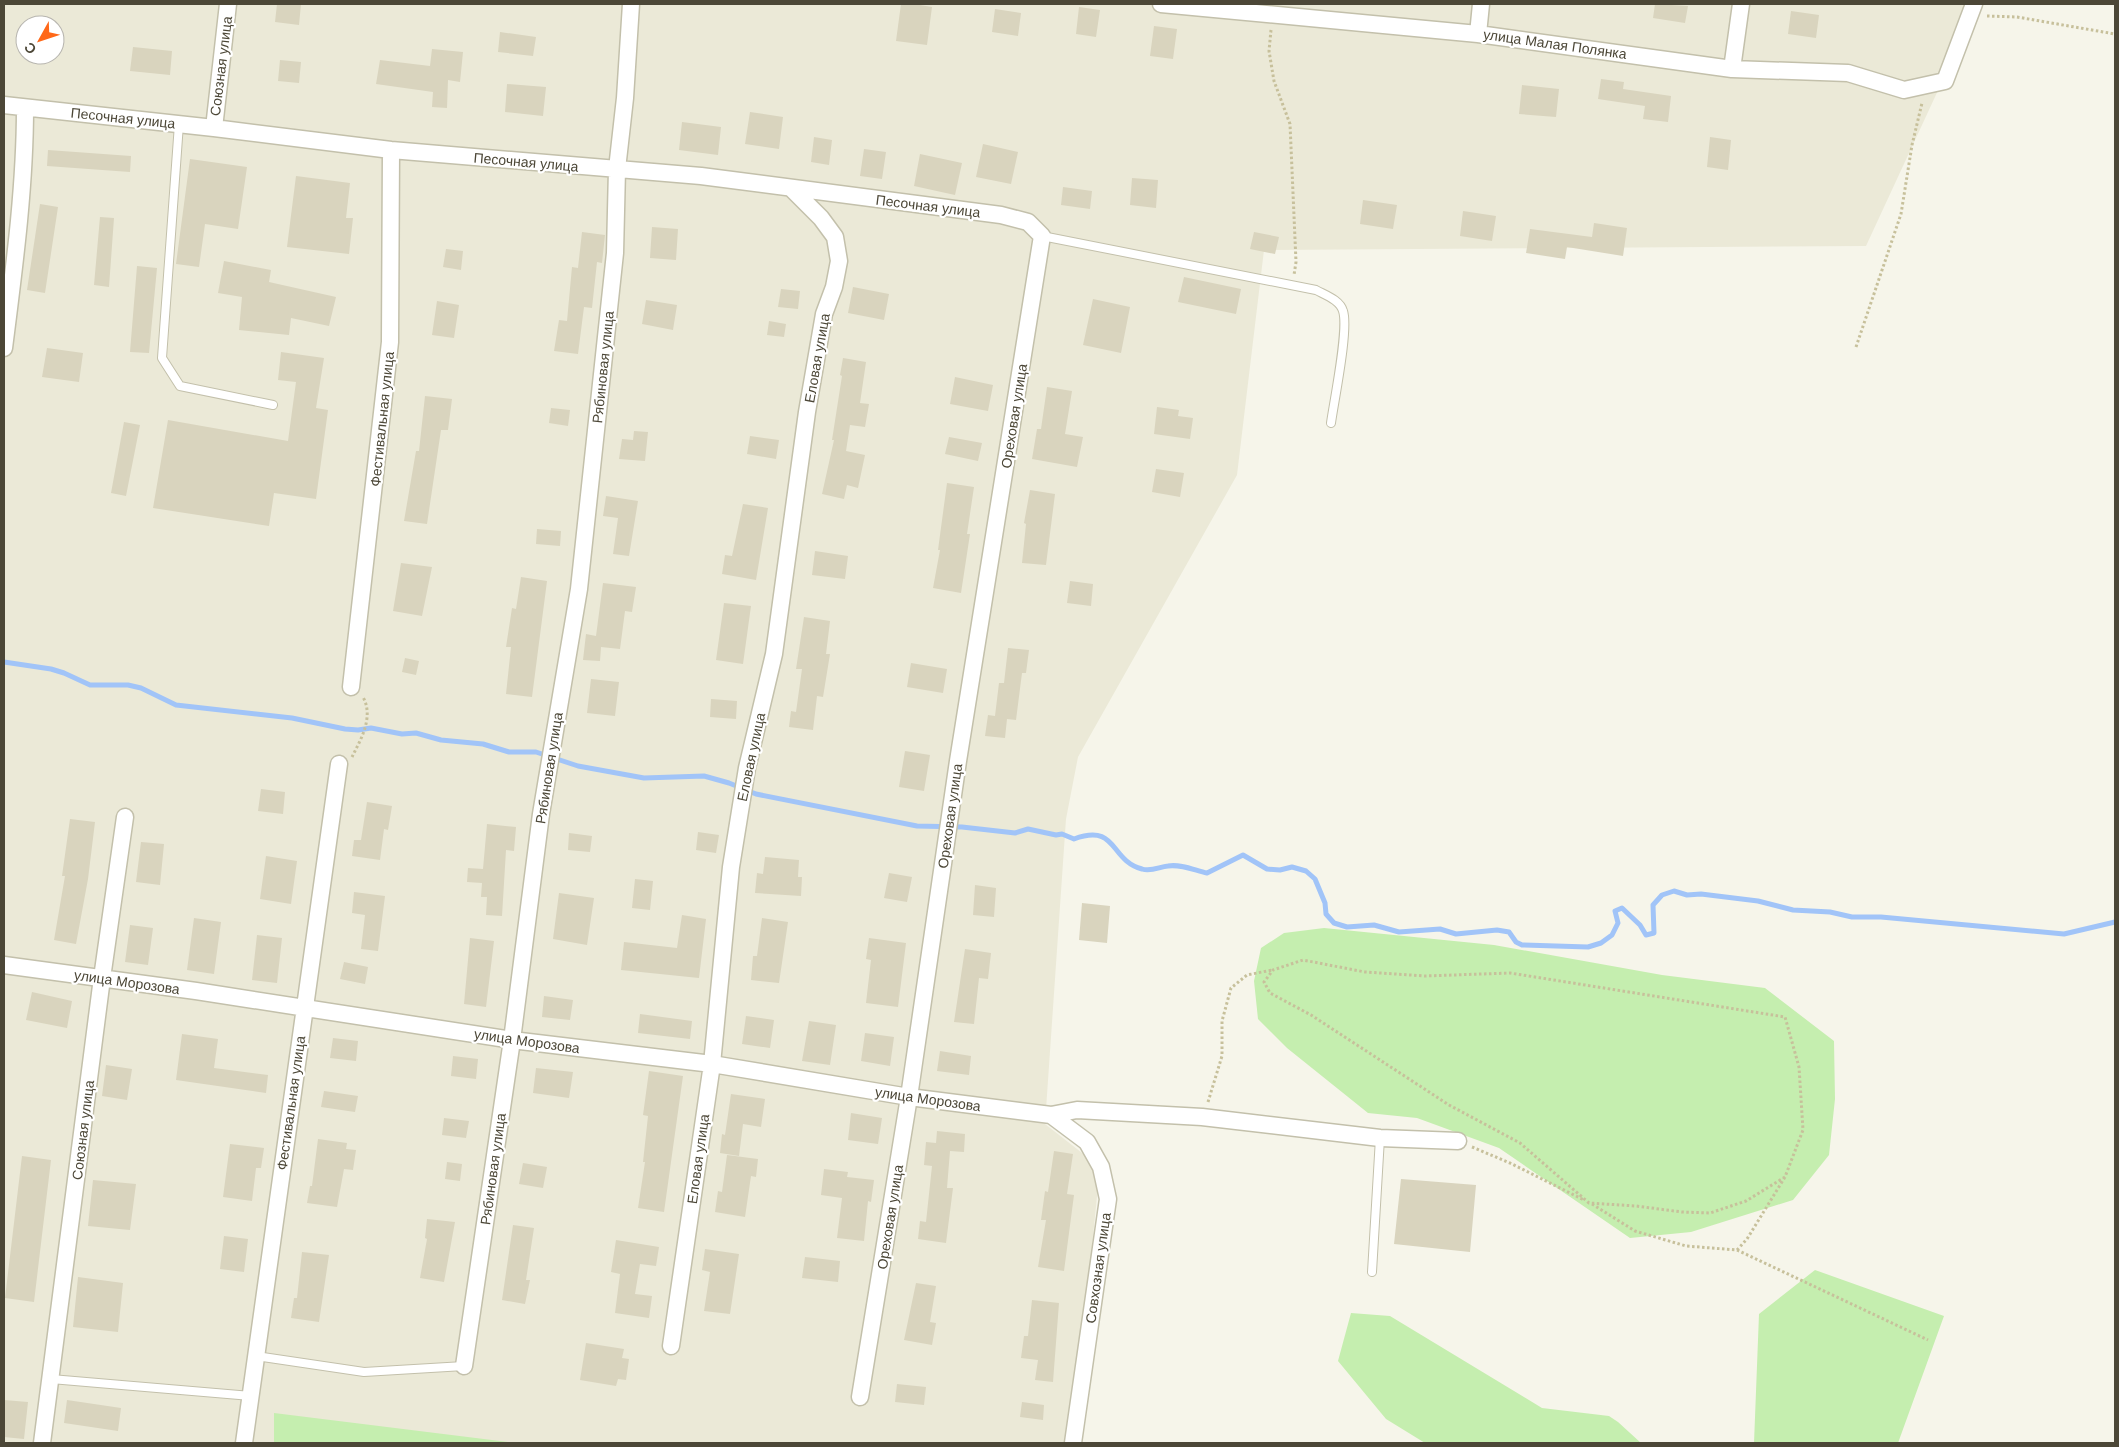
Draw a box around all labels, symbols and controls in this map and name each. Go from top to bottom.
north arrow [15,15,65,65]
street label: Союзная улица [207,15,235,117]
street label: улица Малая Полянка [1482,26,1628,62]
text: С [21,39,39,57]
street label: Песочная улица [70,105,176,131]
street label: Песочная улица [473,149,579,175]
street label: Песочная улица [875,192,981,220]
street label: Рябиновая улица [589,310,617,424]
street label: Еловая улица [801,312,833,404]
street label: Фестивальная улица [367,350,397,487]
street label: Ореховая улица [998,362,1030,470]
street label: Рябиновая улица [532,711,566,825]
street label: Еловая улица [734,711,768,803]
street label: Ореховая улица [935,762,965,870]
street label: улица Морозова [73,967,181,997]
street label: улица Морозова [473,1026,581,1056]
street label: Фестивальная улица [274,1035,308,1171]
street label: Союзная улица [69,1079,97,1181]
street label: улица Морозова [874,1084,982,1114]
street label: Рябиновая улица [477,1112,509,1226]
street label: Еловая улица [684,1113,712,1205]
street label: Ореховая улица [874,1163,906,1271]
street label: Совхозная улица [1082,1211,1114,1324]

